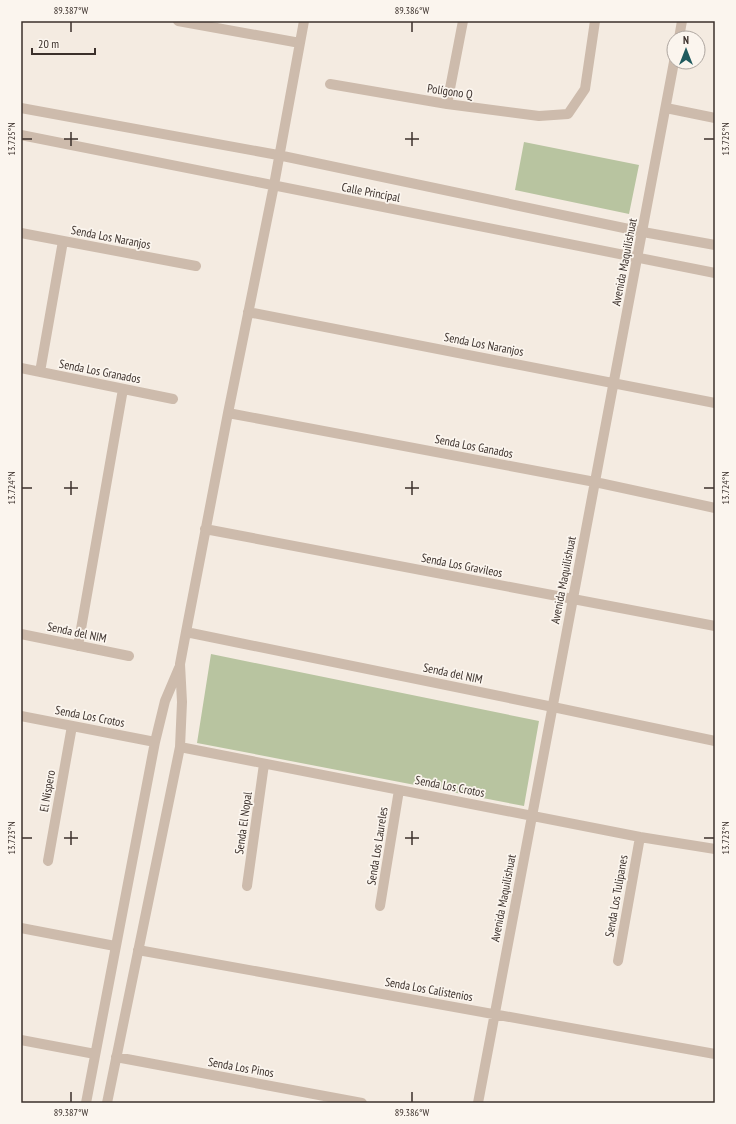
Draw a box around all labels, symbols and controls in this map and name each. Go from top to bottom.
text: 89.387°W [54,4,88,17]
text: 89.386°W [395,4,429,17]
scale bar [32,30,95,56]
north arrow [666,30,706,70]
text: N [683,33,689,47]
text: 20 m [38,36,59,51]
street label: Polígono Q [426,80,474,102]
text: 13.725°N [5,122,18,156]
text: 13.725°N [719,122,732,156]
street label: Calle Principal [341,179,402,205]
street label: Avenida Maquilishuat [608,216,640,307]
street label: Senda Los Naranjos [70,222,152,252]
street label: Senda Los Naranjos [443,329,525,359]
street label: Senda Los Granados [58,356,142,386]
street label: Senda Los Ganados [434,431,514,461]
text: 13.724°N [5,471,18,505]
text: 13.724°N [719,471,732,505]
street label: Avenida Maquilishuat [547,534,579,625]
street label: Senda Los Gravileos [420,550,504,580]
street label: Senda del NIM [46,618,108,646]
street label: Senda del NIM [422,659,484,687]
street label: Senda Los Crotos [54,702,126,730]
street label: El Nispero [36,769,58,813]
street label: Senda Los Crotos [414,772,486,800]
street label: Senda El Nopal [231,791,255,855]
street label: Senda Los Laureles [363,806,391,886]
text: 13.723°N [5,821,18,855]
text: 13.723°N [719,821,732,855]
street label: Avenida Maquilishuat [487,852,519,943]
street label: Senda Los Tulipanes [601,854,631,938]
street label: Senda Los Calistenios [384,974,474,1004]
street label: Senda Los Pinos [207,1054,275,1080]
text: 89.387°W [54,1106,88,1119]
text: 89.386°W [395,1106,429,1119]

